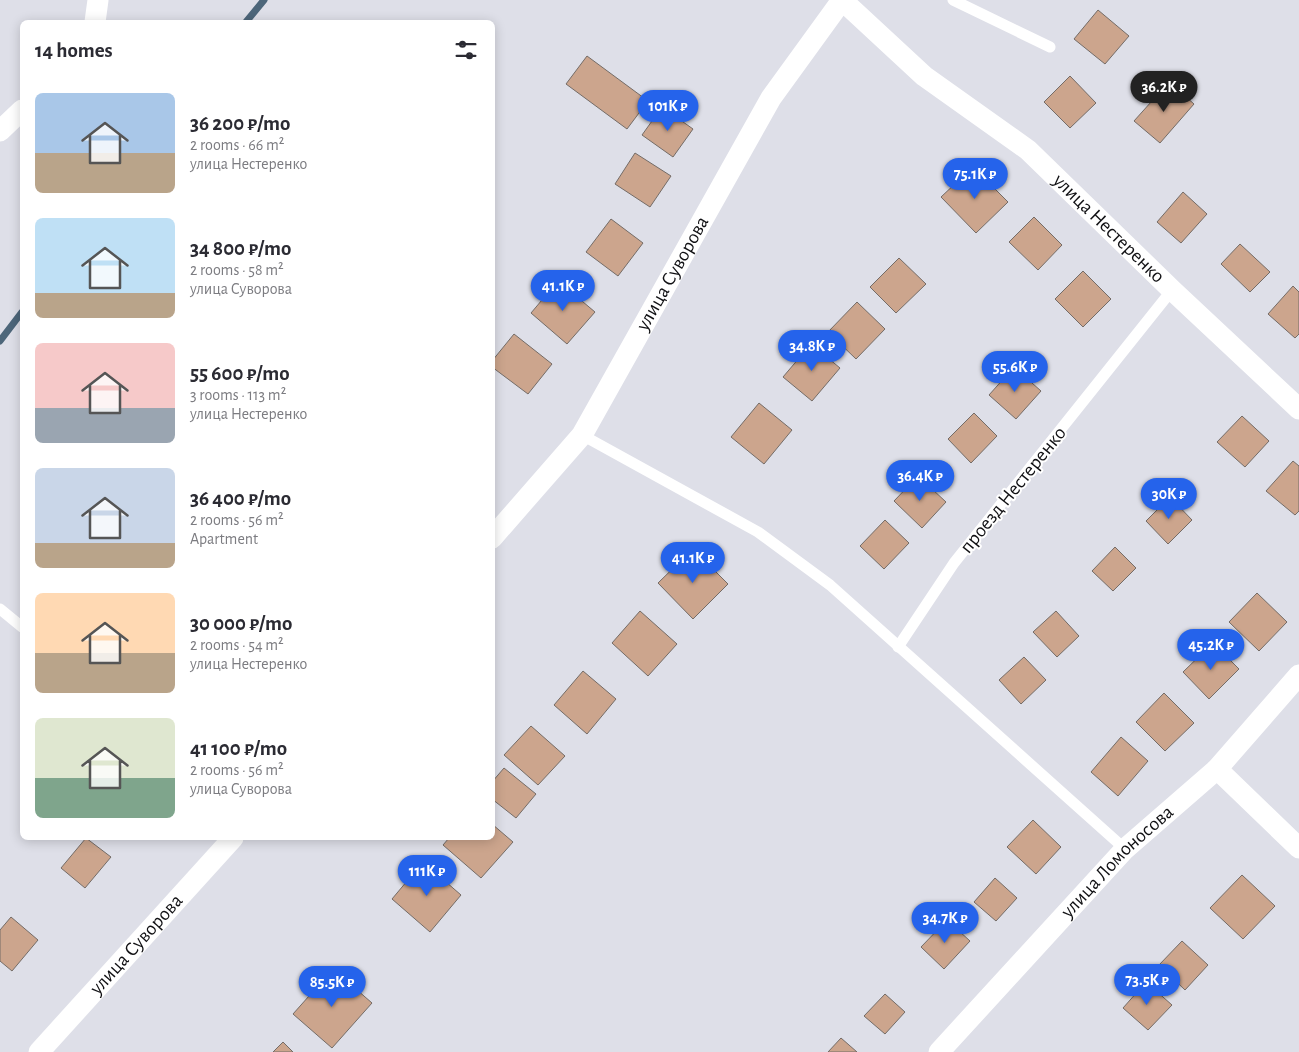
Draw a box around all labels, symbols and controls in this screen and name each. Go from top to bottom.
icon: filters [452,36,480,64]
text: 14 homes [35,40,113,61]
pin: 36.2K ₽ [1118,70,1210,113]
text: 36.2K ₽ [1141,79,1187,95]
pin: 101K ₽ [627,90,709,132]
text: 101K ₽ [648,98,688,114]
icon: home [75,113,135,173]
text: 36 200 ₽/mo [190,113,290,134]
text: 2 rooms · 66 m² [190,137,284,153]
text: улица Нестеренко [190,156,307,172]
pin: 75.1K ₽ [929,158,1021,200]
text: 75.1K ₽ [954,166,996,182]
street label: улица Нестеренко [1048,169,1168,287]
street label: улица Суворова [632,213,713,335]
icon: home [75,238,135,298]
text: 34 800 ₽/mo [190,238,291,259]
text: 2 rooms · 58 m² [190,262,284,278]
pin: 41.1K ₽ [517,270,609,312]
text: 41.1K ₽ [542,278,584,294]
text: улица Суворова [190,281,292,297]
pin: 34.8K ₽ [766,330,858,372]
text: 34.8K ₽ [789,338,835,354]
pin: 55.6K ₽ [969,350,1061,393]
text: 55.6K ₽ [993,359,1037,375]
icon: home [75,363,135,423]
text: 55 600 ₽/mo [190,363,290,384]
text: 3 rooms · 113 m² [190,387,286,403]
text: улица Нестеренко [190,406,307,422]
street label: проезд Нестеренко [956,423,1070,557]
pin: 36.4K ₽ [874,460,966,502]
text: 36.4K ₽ [897,468,943,484]
pin: 30K ₽ [1134,478,1204,520]
text: 30K ₽ [1152,486,1186,502]
icon: home [75,488,135,548]
text: 36 400 ₽/mo [190,488,291,509]
text: 2 rooms · 56 m² [190,512,284,528]
text: Apartment [190,531,258,547]
pin: 41.1K ₽ [647,542,739,584]
text: 41.1K ₽ [672,550,714,566]
icon: home [75,613,135,673]
text: 30 000 ₽/mo [190,613,292,634]
pin: 45.2K ₽ [1165,628,1257,671]
text: 2 rooms · 54 m² [190,637,284,653]
text: 45.2K ₽ [1188,637,1234,653]
text: улица Нестеренко [190,656,307,672]
icon: home [75,738,135,798]
text: 41 100 ₽/mo [190,738,287,759]
text: 2 rooms · 56 m² [190,762,284,778]
text: улица Суворова [190,781,292,797]
street label: улица Ломоносова [1057,802,1177,922]
pin: 111K ₽ [386,854,468,897]
text: 111K ₽ [409,863,445,879]
street label: улица Суворова [85,891,187,999]
pin: 34.7K ₽ [899,902,991,944]
text: 34.7K ₽ [923,910,967,926]
pin: 73.5K ₽ [1101,964,1193,1006]
pin: 85.5K ₽ [286,966,378,1008]
text: 73.5K ₽ [1125,972,1169,988]
text: 85.5K ₽ [310,974,354,990]

